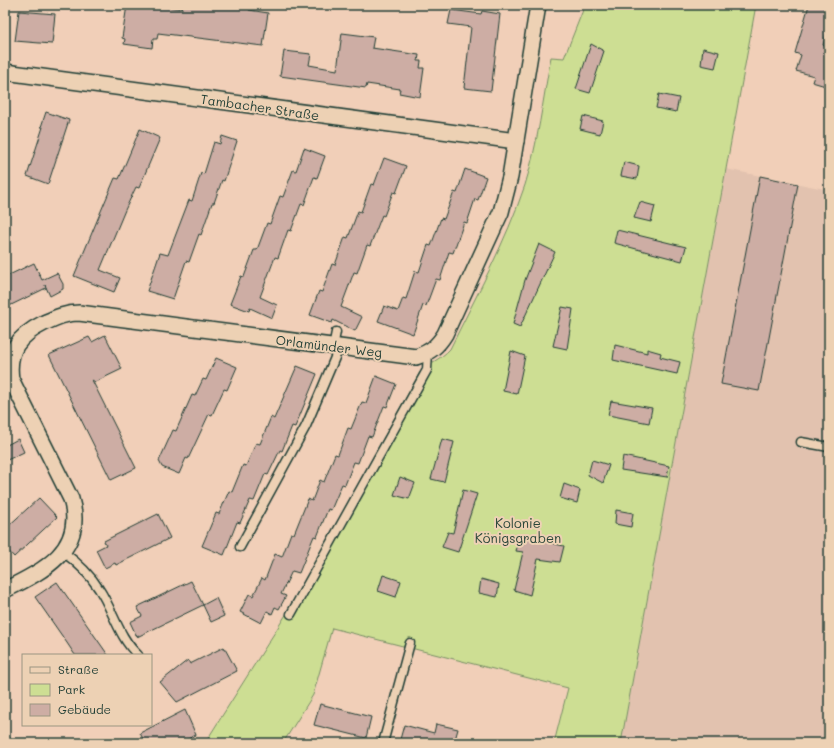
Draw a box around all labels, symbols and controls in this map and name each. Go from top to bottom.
street label: Tambacher Straße [200,90,321,123]
street label: Orlamünder Weg [275,331,383,360]
park label: Kolonie Königsgraben [475,514,561,546]
legend [22,654,152,726]
text: Straße [58,661,99,677]
text: Park [58,681,85,697]
text: Gebäude [58,701,111,717]

